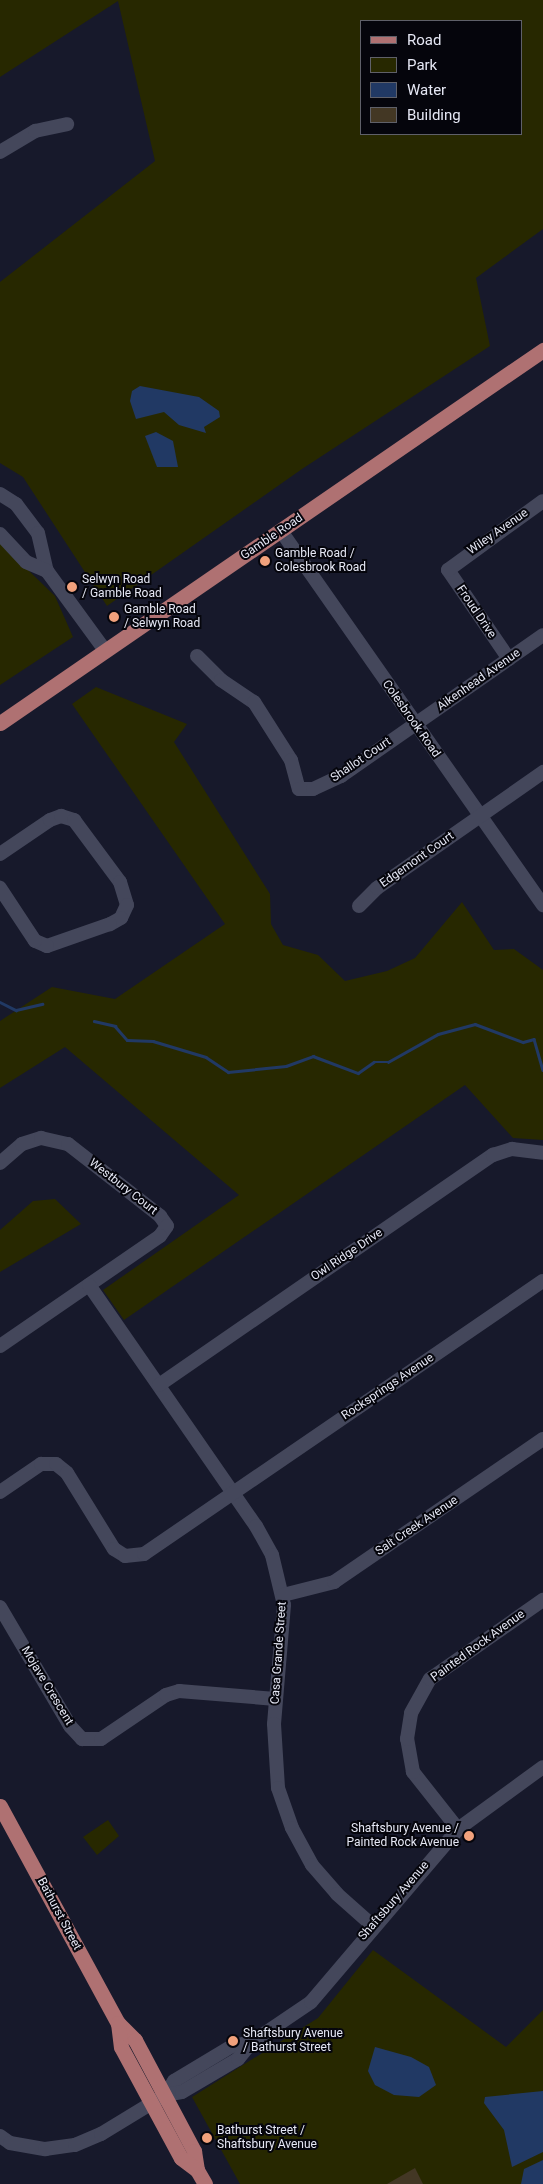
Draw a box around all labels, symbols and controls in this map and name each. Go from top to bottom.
legend [360,20,523,135]
text: Road [407,31,441,49]
text: Park [407,56,437,74]
text: Water [407,81,446,99]
text: Building [407,106,461,124]
street label: Wiley Avenue [465,506,531,558]
street label: Gamble Road [238,511,306,563]
place label: Gamble Road / Colesbrook Road [275,547,366,575]
marker: Gamble Road / Colesbrook Road [259,555,271,567]
place label: Selwyn Road / Gamble Road [82,573,162,601]
marker: Selwyn Road / Gamble Road [66,581,78,593]
street label: Froud Drive [453,583,499,641]
place label: Gamble Road / Selwyn Road [124,603,200,631]
marker: Gamble Road / Selwyn Road [108,611,120,623]
street label: Aikenhead Avenue [435,646,523,714]
street label: Colesbrook Road [379,678,443,760]
street label: Shallot Court [328,735,394,785]
street label: Edgemont Court [377,829,457,891]
street label: Westbury Court [86,1156,160,1218]
street label: Owl Ridge Drive [308,1226,386,1284]
street label: Rocksprings Avenue [339,1351,437,1423]
street label: Salt Creek Avenue [373,1493,461,1559]
street label: Casa Grande Street [268,1601,290,1705]
street label: Painted Rock Avenue [428,1607,528,1685]
street label: Mojave Crescent [18,1644,76,1728]
place label: Shaftsbury Avenue / Painted Rock Avenue [347,1822,459,1850]
marker: Shaftsbury Avenue / Painted Rock Avenue [463,1830,475,1842]
street label: Shaftsbury Avenue [356,1859,432,1943]
street label: Bathurst Street [34,1875,84,1953]
place label: Shaftsbury Avenue / Bathurst Street [243,2027,343,2055]
marker: Shaftsbury Avenue / Bathurst Street [227,2035,239,2047]
place label: Bathurst Street / Shaftsbury Avenue [217,2124,317,2152]
marker: Bathurst Street / Shaftsbury Avenue [201,2132,213,2144]

